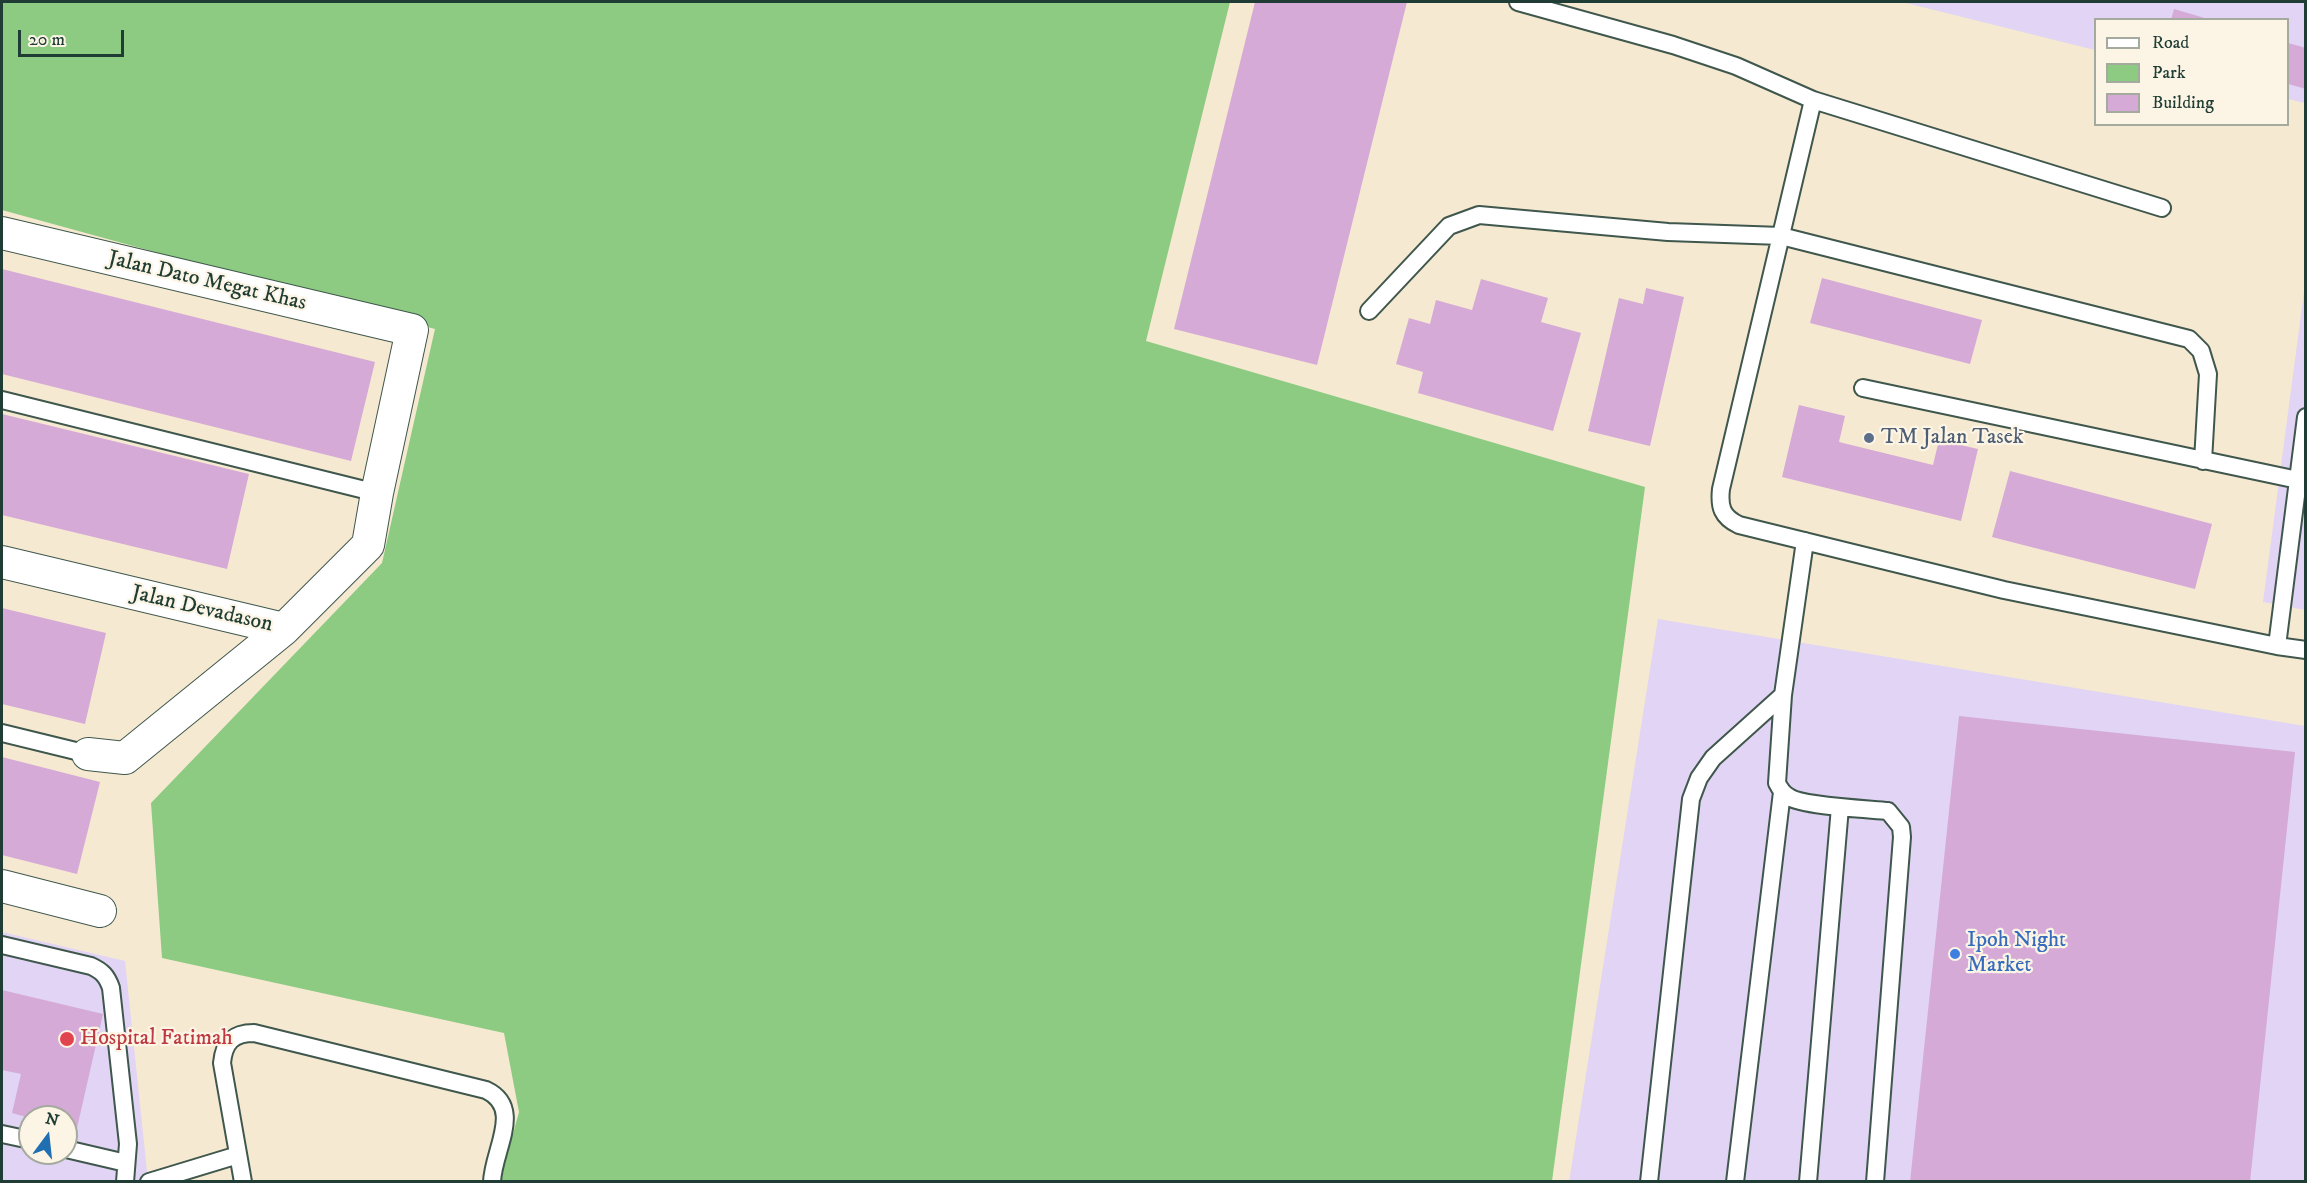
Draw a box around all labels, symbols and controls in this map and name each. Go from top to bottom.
scale bar [21,18,128,56]
legend [2094,18,2289,126]
text: 20 m [29,29,65,51]
text: Road [2152,32,2189,54]
text: Park [2152,62,2186,84]
text: Building [2152,92,2214,114]
street label: Jalan Dato Megat Khas [105,246,309,318]
place label: TM Jalan Tasek [1881,425,2024,451]
marker: TM Jalan Tasek [1862,431,1876,445]
street label: Jalan Devadason [129,581,275,639]
place label: Ipoh Night Market [1967,928,2066,980]
marker: Ipoh Night Market [1948,947,1962,961]
place label: Hospital Fatimah [80,1026,233,1052]
marker: Hospital Fatimah [58,1030,76,1048]
north arrow [18,1105,78,1165]
text: N [43,1108,61,1131]

